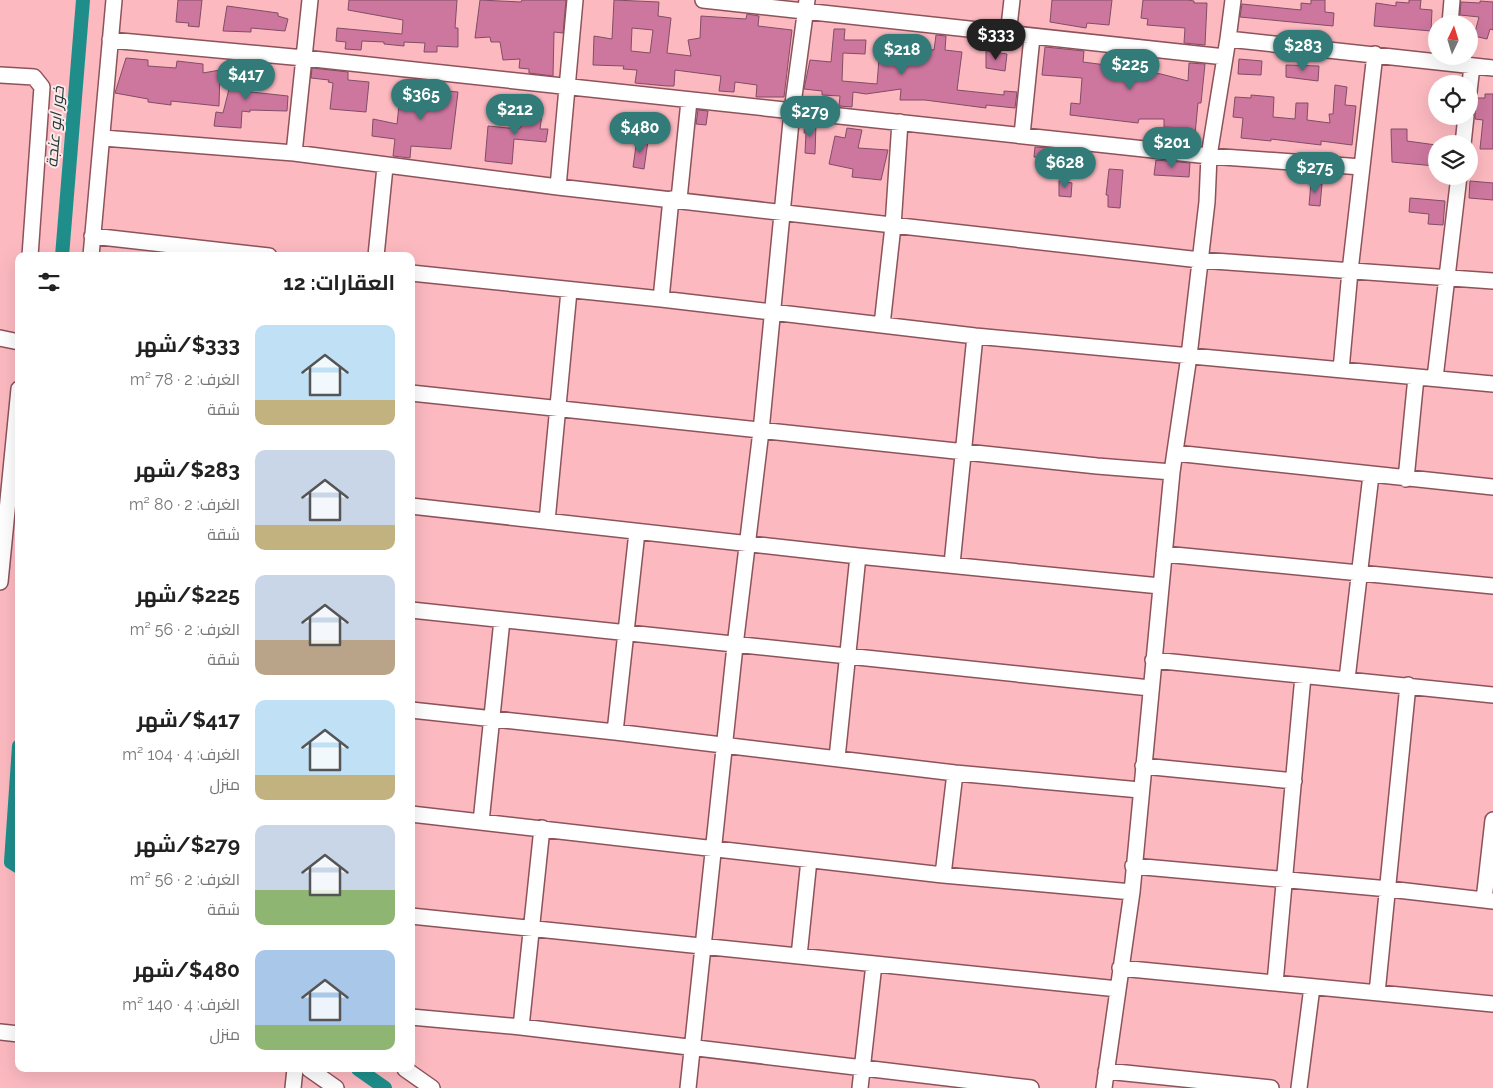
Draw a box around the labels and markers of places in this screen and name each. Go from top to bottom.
pin: $333 [966,18,1026,61]
pin: $283 [1273,30,1333,72]
pin: $218 [872,34,932,76]
pin: $225 [1100,48,1160,91]
pin: $417 [216,58,276,101]
pin: $365 [391,78,451,121]
pin: $212 [485,94,545,136]
pin: $279 [780,96,840,138]
pin: $480 [610,112,670,154]
pin: $201 [1142,126,1202,169]
pin: $628 [1035,146,1095,189]
pin: $275 [1285,152,1345,194]

